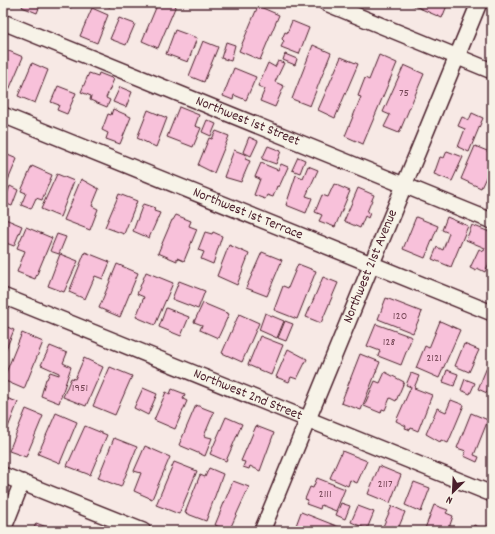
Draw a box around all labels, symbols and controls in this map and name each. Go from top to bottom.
house number: 75 [399,85,409,102]
street label: Northwest 1st Street [192,91,303,152]
street label: Northwest 1st Terrace [190,183,306,245]
street label: Northwest 21st Avenue [338,207,403,326]
house number: 120 [393,308,407,325]
house number: 128 [383,334,396,351]
house number: 2121 [426,350,442,367]
street label: Northwest 2nd Street [190,364,305,426]
house number: 1951 [72,380,88,397]
north arrow [433,472,473,512]
house number: 2117 [377,476,393,493]
house number: 2111 [318,486,332,503]
text: N [443,491,455,508]

